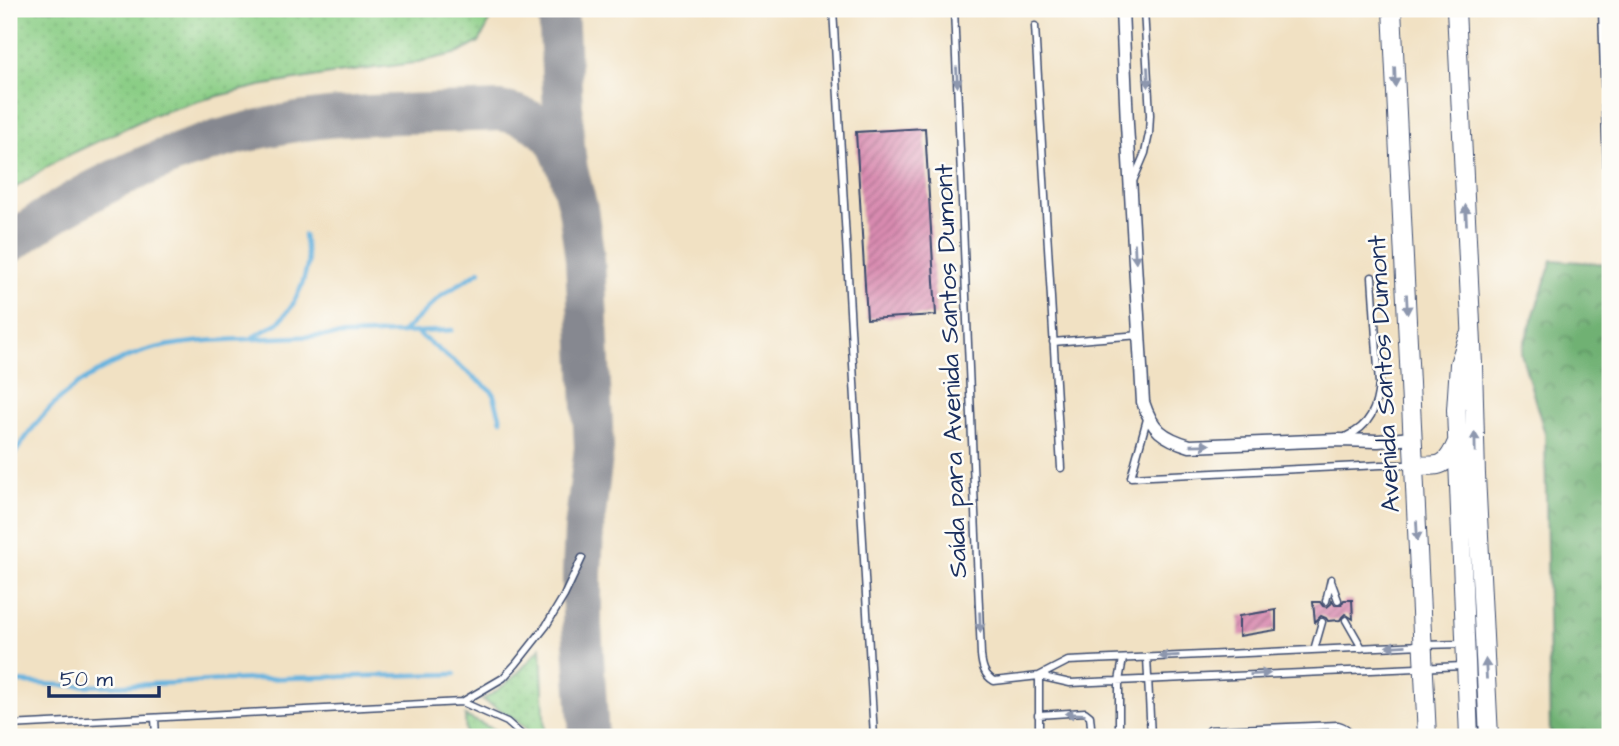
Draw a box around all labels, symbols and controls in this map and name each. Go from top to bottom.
one-way arrow [951,66,962,88]
one-way arrow [1143,66,1154,88]
one-way arrow [1390,66,1401,88]
street label: Saída para Avenida Santos Dumont [926,163,976,579]
one-way arrow [1460,203,1471,225]
street label: Avenida Santos Dumont [1359,234,1409,514]
one-way arrow [1130,242,1141,264]
one-way arrow [1401,293,1412,315]
one-way arrow [1469,431,1481,453]
one-way arrow [1189,439,1211,451]
one-way arrow [1411,521,1422,543]
one-way arrow [974,612,985,634]
one-way arrow [1385,641,1407,652]
one-way arrow [1158,651,1180,662]
scale bar [49,655,159,699]
one-way arrow [1480,658,1491,680]
text: 50 m [60,665,114,694]
one-way arrow [1249,669,1271,680]
one-way arrow [1064,708,1086,719]

